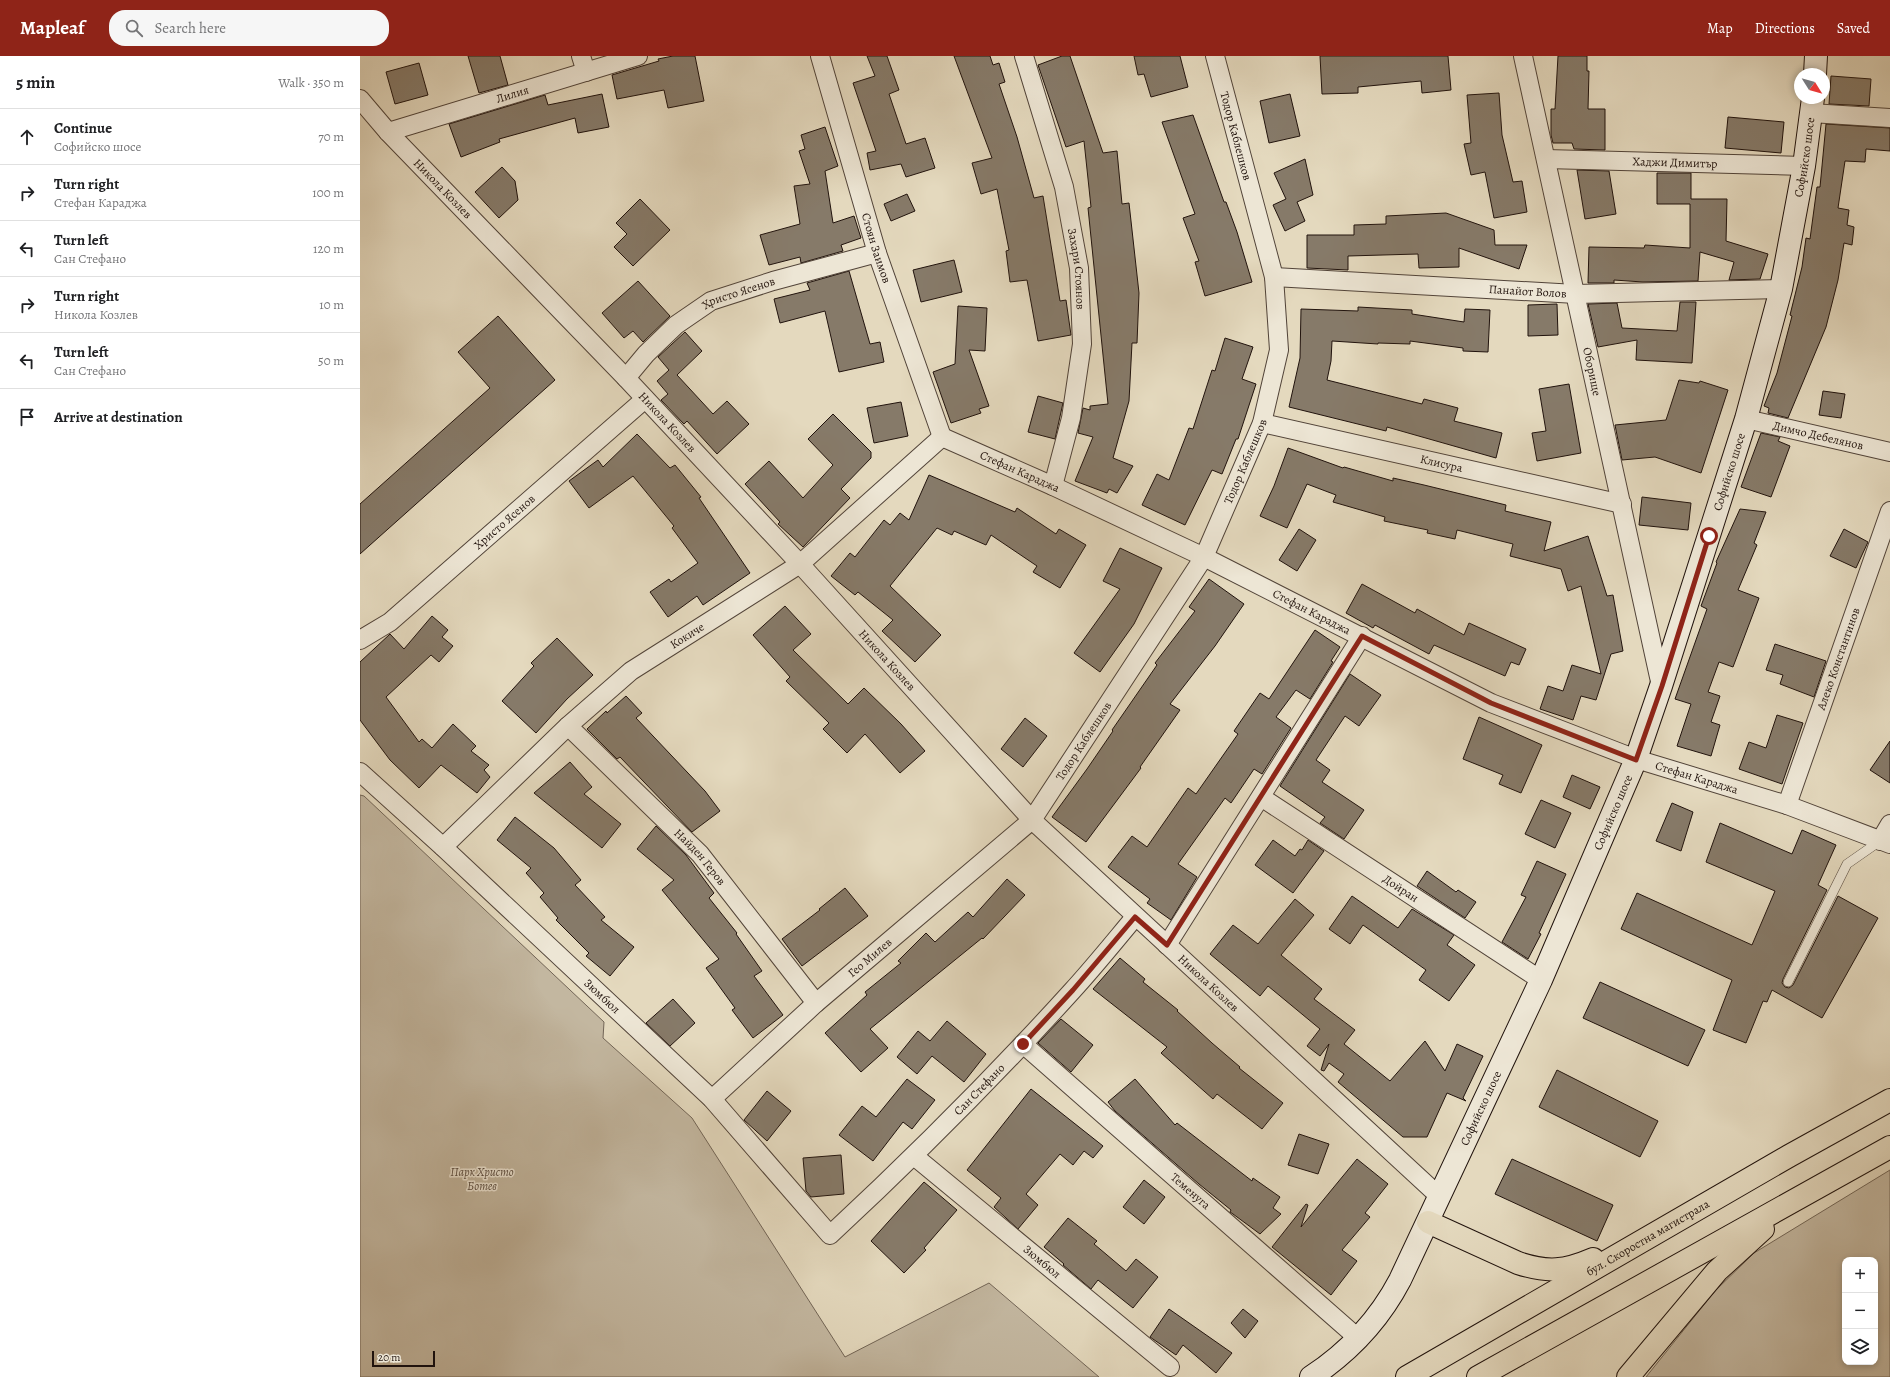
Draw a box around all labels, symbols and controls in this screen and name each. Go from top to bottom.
search box [109,10,389,46]
text: Mapleaf [20,15,85,41]
icon: search [123,17,145,39]
text: Search here [155,18,226,38]
text: Map [1707,19,1733,38]
text: Directions [1755,19,1815,38]
text: Saved [1837,19,1870,38]
north arrow [1794,68,1830,104]
text: 5 min [16,71,55,94]
text: Walk · 350 m [278,74,344,91]
street label: Лилия [494,82,531,107]
street label: Тодор Каблешков [1217,90,1256,182]
street label: Софийско шосе [1790,116,1818,199]
text: Continue [54,118,112,138]
icon: ahead [16,126,38,148]
text: 70 m [318,128,344,145]
text: Софийско шосе [54,138,141,155]
street label: Хаджи Димитър [1632,153,1718,172]
street label: Никола Козлев [410,155,476,222]
text: Turn right [54,174,119,194]
icon: right [16,182,38,204]
text: 100 m [312,184,344,201]
text: Стефан Караджа [54,194,147,211]
street label: Стоян Заимов [858,211,895,285]
street label: Захари Стоянов [1064,227,1089,310]
text: Turn left [54,230,109,250]
icon: left [16,238,38,260]
text: 120 m [313,240,344,257]
text: Сан Стефано [54,250,126,267]
street label: Христо Ясенов [699,273,777,313]
street label: Панайот Волов [1488,281,1567,301]
text: Turn right [54,286,119,306]
icon: right [16,294,38,316]
text: 10 m [319,296,344,313]
text: Никола Козлев [54,306,138,323]
text: Turn left [54,342,109,362]
street label: Оборище [1579,346,1605,397]
icon: left [16,350,38,372]
text: 50 m [318,352,344,369]
text: Сан Стефано [54,362,126,379]
street label: Никола Козлев [635,388,700,456]
icon: arrive [16,406,38,428]
text: Arrive at destination [54,407,183,427]
street label: Тодор Каблешков [1220,417,1271,506]
street label: Димчо Дебелянов [1771,417,1865,454]
street label: Софийско шосе [1709,431,1749,513]
street label: Стефан Караджа [977,447,1063,496]
street label: Клисура [1419,451,1465,476]
street label: Христо Ясенов [470,491,539,553]
route start [1700,527,1718,545]
street label: Стефан Караджа [1270,585,1354,639]
street label: Алеко Константинов [1813,605,1864,713]
street label: Кокиче [667,619,707,652]
street label: Никола Козлев [855,626,919,694]
street label: Тодор Каблешков [1052,698,1115,784]
street label: Стефан Караджа [1653,757,1740,798]
street label: Софийско шосе [1590,772,1636,853]
street label: Найден Геров [671,825,730,889]
street label: Дойран [1380,871,1422,906]
street label: Гео Милев [844,934,895,981]
street label: Никола Козлев [1175,951,1243,1015]
street label: Зюмбюл [581,975,624,1017]
route end [1014,1035,1032,1053]
street label: Сан Стефано [950,1060,1008,1119]
street label: Софийско шосе [1456,1068,1505,1148]
park label: Парк Христо Ботев [450,1164,514,1194]
street label: Теменуга [1167,1169,1214,1213]
street label: бул. Скоростна магистрала [1583,1196,1713,1280]
street label: Зюмбюл [1020,1241,1064,1282]
map controls [1842,1257,1878,1365]
button: + [1842,1257,1878,1293]
button: − [1842,1293,1878,1329]
button: layers [1842,1329,1878,1365]
scale bar [372,1349,435,1368]
text: 20 m [378,1350,400,1365]

